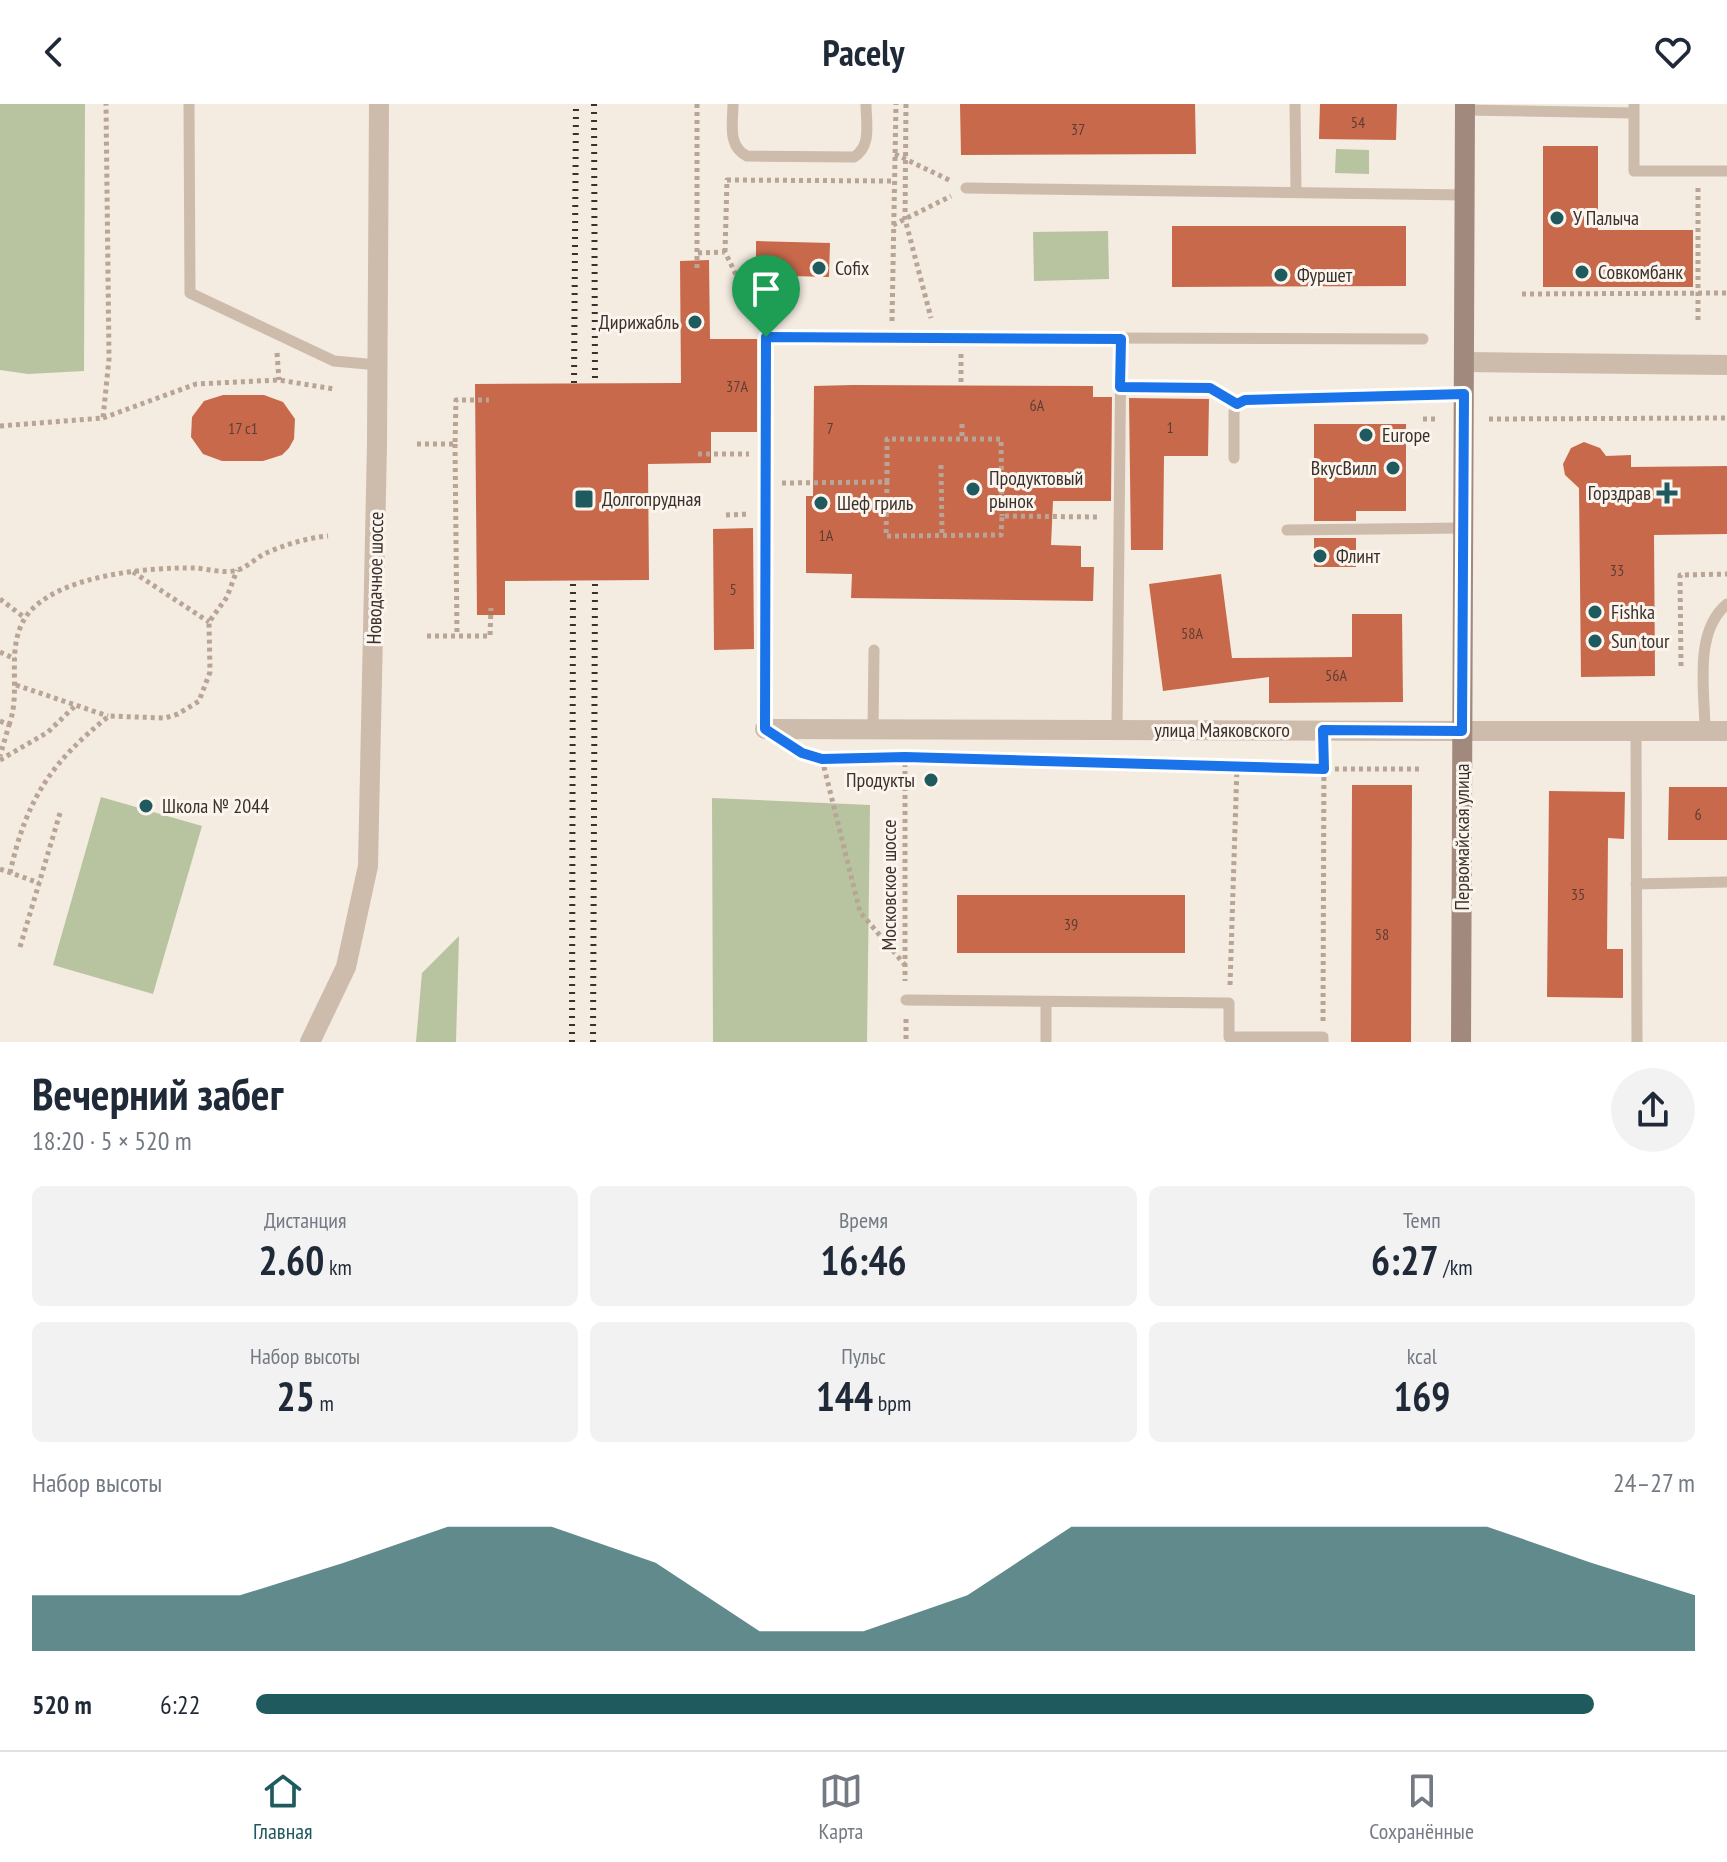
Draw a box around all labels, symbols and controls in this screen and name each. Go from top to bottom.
text: Pacely [823,29,904,76]
icon: back [32,30,76,74]
icon: heart [1651,30,1695,74]
house number: 54 [1351,112,1365,132]
house number: 37 [1071,119,1085,139]
place label: У Палыча [1573,205,1639,231]
marker: У Палыча [1548,209,1566,227]
pin [732,255,800,337]
place label: Cofix [835,255,869,281]
marker: Cofix [810,259,828,277]
place label: Совкомбанк [1598,259,1683,285]
place label: Фуршет [1297,262,1353,288]
marker: Совкомбанк [1573,263,1591,281]
marker: Фуршет [1272,266,1290,284]
icon: arrive [744,267,788,311]
place label: Дирижабль [599,309,679,335]
marker: Дирижабль [686,313,704,331]
house number: 37А [726,376,748,396]
house number: 6А [1030,395,1045,415]
house number: 1 [1166,417,1174,437]
house number: 17 с1 [228,418,258,438]
house number: 7 [826,418,834,438]
place label: Europe [1382,422,1430,448]
marker: Europe [1357,426,1375,444]
place label: ВкусВилл [1311,455,1377,481]
marker: ВкусВилл [1384,459,1402,477]
place label: Продуктовый рынок [989,465,1083,514]
marker: Продуктовый рынок [964,480,982,498]
place label: Горздрав [1588,480,1651,506]
marker: Горздрав [1658,484,1676,502]
place label: Долгопрудная [602,486,701,512]
marker: Долгопрудная [573,488,595,510]
place label: Шеф гриль [837,490,914,516]
marker: Шеф гриль [812,494,830,512]
street label: Новодачное шоссе [361,511,389,645]
house number: 1А [819,525,834,545]
place label: Флинт [1336,543,1381,569]
marker: Флинт [1311,547,1329,565]
house number: 33 [1610,560,1624,580]
house number: 5 [729,579,737,599]
place label: Fishka [1611,599,1655,625]
marker: Fishka [1586,603,1604,621]
house number: 58А [1181,623,1203,643]
place label: Sun tour [1611,628,1670,654]
marker: Sun tour [1586,632,1604,650]
house number: 56А [1325,665,1347,685]
street label: улица Маяковского [1154,717,1290,743]
street label: Первомайская улица [1449,763,1475,911]
place label: Продукты [846,767,915,793]
marker: Продукты [922,771,940,789]
place label: Школа № 2044 [162,793,269,819]
marker: Школа № 2044 [137,797,155,815]
house number: 6 [1694,804,1702,824]
street label: Московское шоссе [876,820,902,950]
house number: 35 [1571,884,1585,904]
house number: 39 [1064,914,1078,934]
house number: 58 [1375,924,1389,944]
text: Вечерний забег [32,1065,283,1122]
button: share [1611,1068,1695,1152]
text: 18:20 · 5 × 520 m [32,1124,192,1157]
text: Дистанция [264,1206,346,1234]
text: Время [839,1206,888,1234]
text: Темп [1403,1206,1441,1234]
text: 2.60 [258,1234,324,1286]
text: 16:46 [820,1234,907,1286]
text: 6:27 [1371,1234,1439,1286]
text: km [324,1253,352,1281]
text: /km [1439,1253,1473,1281]
text: Набор высоты [250,1342,360,1370]
text: Пульс [841,1342,886,1370]
text: kcal [1407,1342,1437,1370]
text: 25 [277,1370,315,1422]
text: 144 [816,1370,873,1422]
text: 169 [1393,1370,1451,1422]
text: m [315,1389,334,1417]
text: bpm [873,1389,911,1417]
text: Набор высоты [32,1466,162,1499]
text: 24–27 m [1613,1466,1695,1499]
text: 520 m [32,1688,92,1721]
text: 6:22 [160,1688,200,1721]
tab: Главная [253,1769,313,1845]
tab: Карта [819,1769,863,1845]
tab: Сохранённые [1369,1769,1474,1845]

